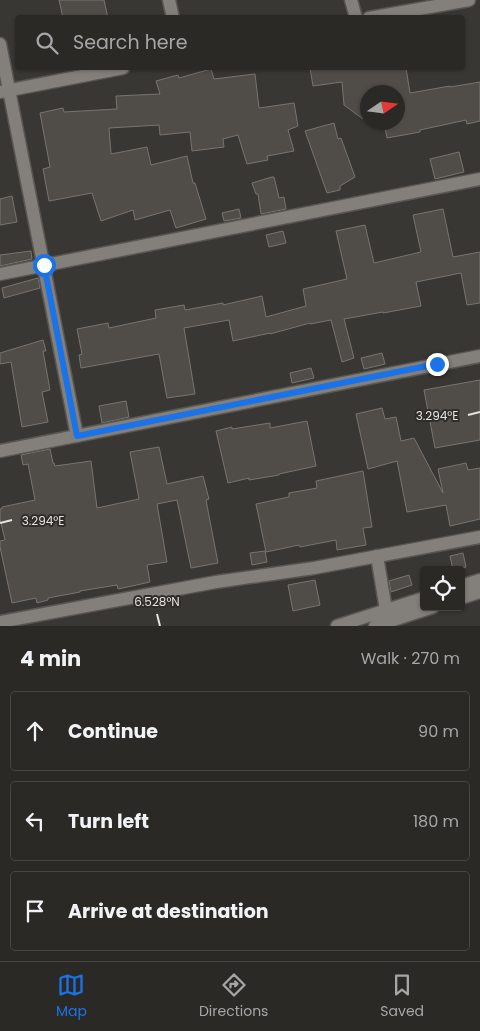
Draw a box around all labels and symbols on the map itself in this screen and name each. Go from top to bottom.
north arrow [360,85,405,130]
route start [33,254,56,277]
route end [426,353,449,376]
text: 3.294°E [416,407,458,424]
text: 3.294°E [22,512,64,529]
text: 6.528°N [134,593,180,610]

